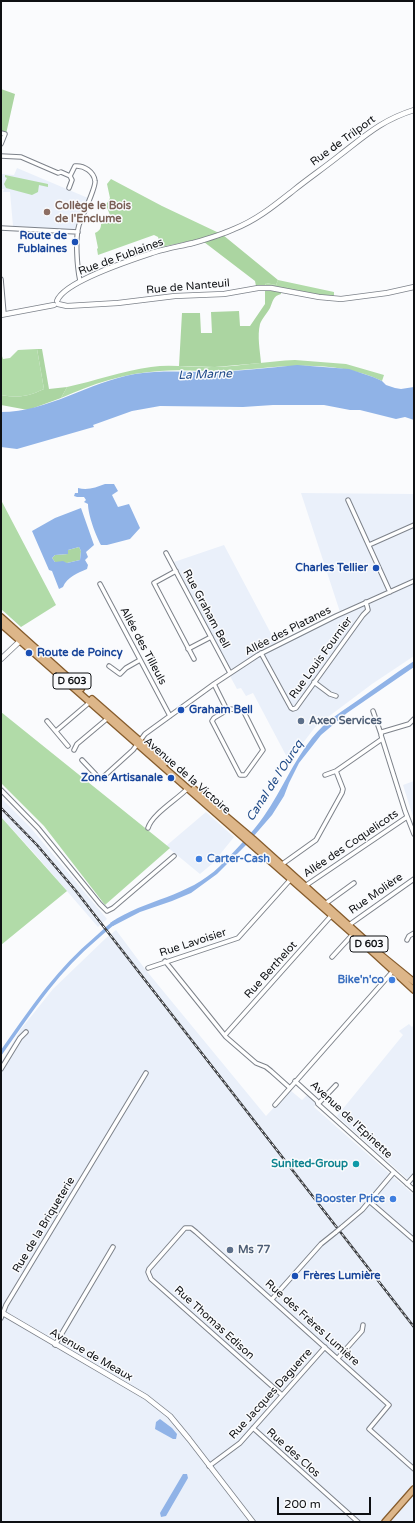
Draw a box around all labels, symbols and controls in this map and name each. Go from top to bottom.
street label: Rue de Trilport [308,113,378,169]
place label: Collège le Bois de l'Enclume [55,199,131,225]
marker: Collège le Bois de l'Enclume [42,207,52,217]
place label: Route de Fublaines [17,229,67,255]
street label: Rue de Fublaines [77,236,165,278]
marker: Route de Fublaines [70,237,80,247]
street label: Rue de Nanteuil [146,277,230,297]
water label: La Marne [178,367,232,383]
place label: Charles Tellier [295,561,368,575]
marker: Charles Tellier [371,563,381,573]
street label: Rue Graham Bell [180,567,232,651]
street label: Allée des Platanes [243,604,333,658]
street label: Allée des Tilleuls [117,605,169,687]
street label: Rue Louis Fournier [287,615,355,701]
place label: Route de Poincy [37,646,123,660]
marker: Route de Poincy [24,648,34,658]
road number: D 603 [53,673,91,689]
place label: Graham Bell [189,703,253,717]
marker: Graham Bell [176,705,186,715]
place label: Axeo Services [309,714,382,728]
marker: Axeo Services [296,716,306,726]
street label: Avenue de la Victoire [141,735,233,817]
water label: Canal de l'Ourcq [243,738,307,824]
place label: Zone Artisanale [81,771,163,785]
marker: Zone Artisanale [166,773,176,783]
street label: Allée des Coquelicots [301,807,401,881]
place label: Carter-Cash [207,852,270,866]
marker: Carter-Cash [194,854,204,864]
street label: Rue Molière [347,871,405,917]
street label: Rue Lavoisier [158,926,228,960]
road number: D 603 [350,936,388,952]
street label: Rue Berthelot [242,939,300,1001]
place label: Bike'n'co [338,973,384,987]
marker: Bike'n'co [387,975,397,985]
street label: Avenue de l'Epinette [307,1079,395,1161]
place label: Sunited-Group [271,1157,348,1171]
marker: Sunited-Group [351,1159,361,1169]
street label: Rue de la Briqueterie [10,1175,78,1275]
place label: Booster Price [315,1192,385,1206]
marker: Booster Price [388,1194,398,1204]
place label: Ms 77 [238,1243,270,1257]
marker: Ms 77 [225,1245,235,1255]
place label: Frères Lumière [303,1269,380,1283]
marker: Frères Lumière [290,1271,300,1281]
street label: Rue des Frères Lumière [262,1277,362,1369]
street label: Rue Thomas Edison [171,1284,257,1362]
street label: Avenue de Meaux [47,1326,135,1384]
street label: Rue Jacques Daguerre [227,1346,315,1442]
street label: Rue des Clos [264,1426,322,1480]
scale bar [279,1489,373,1515]
text: 200 m [284,1497,321,1511]

